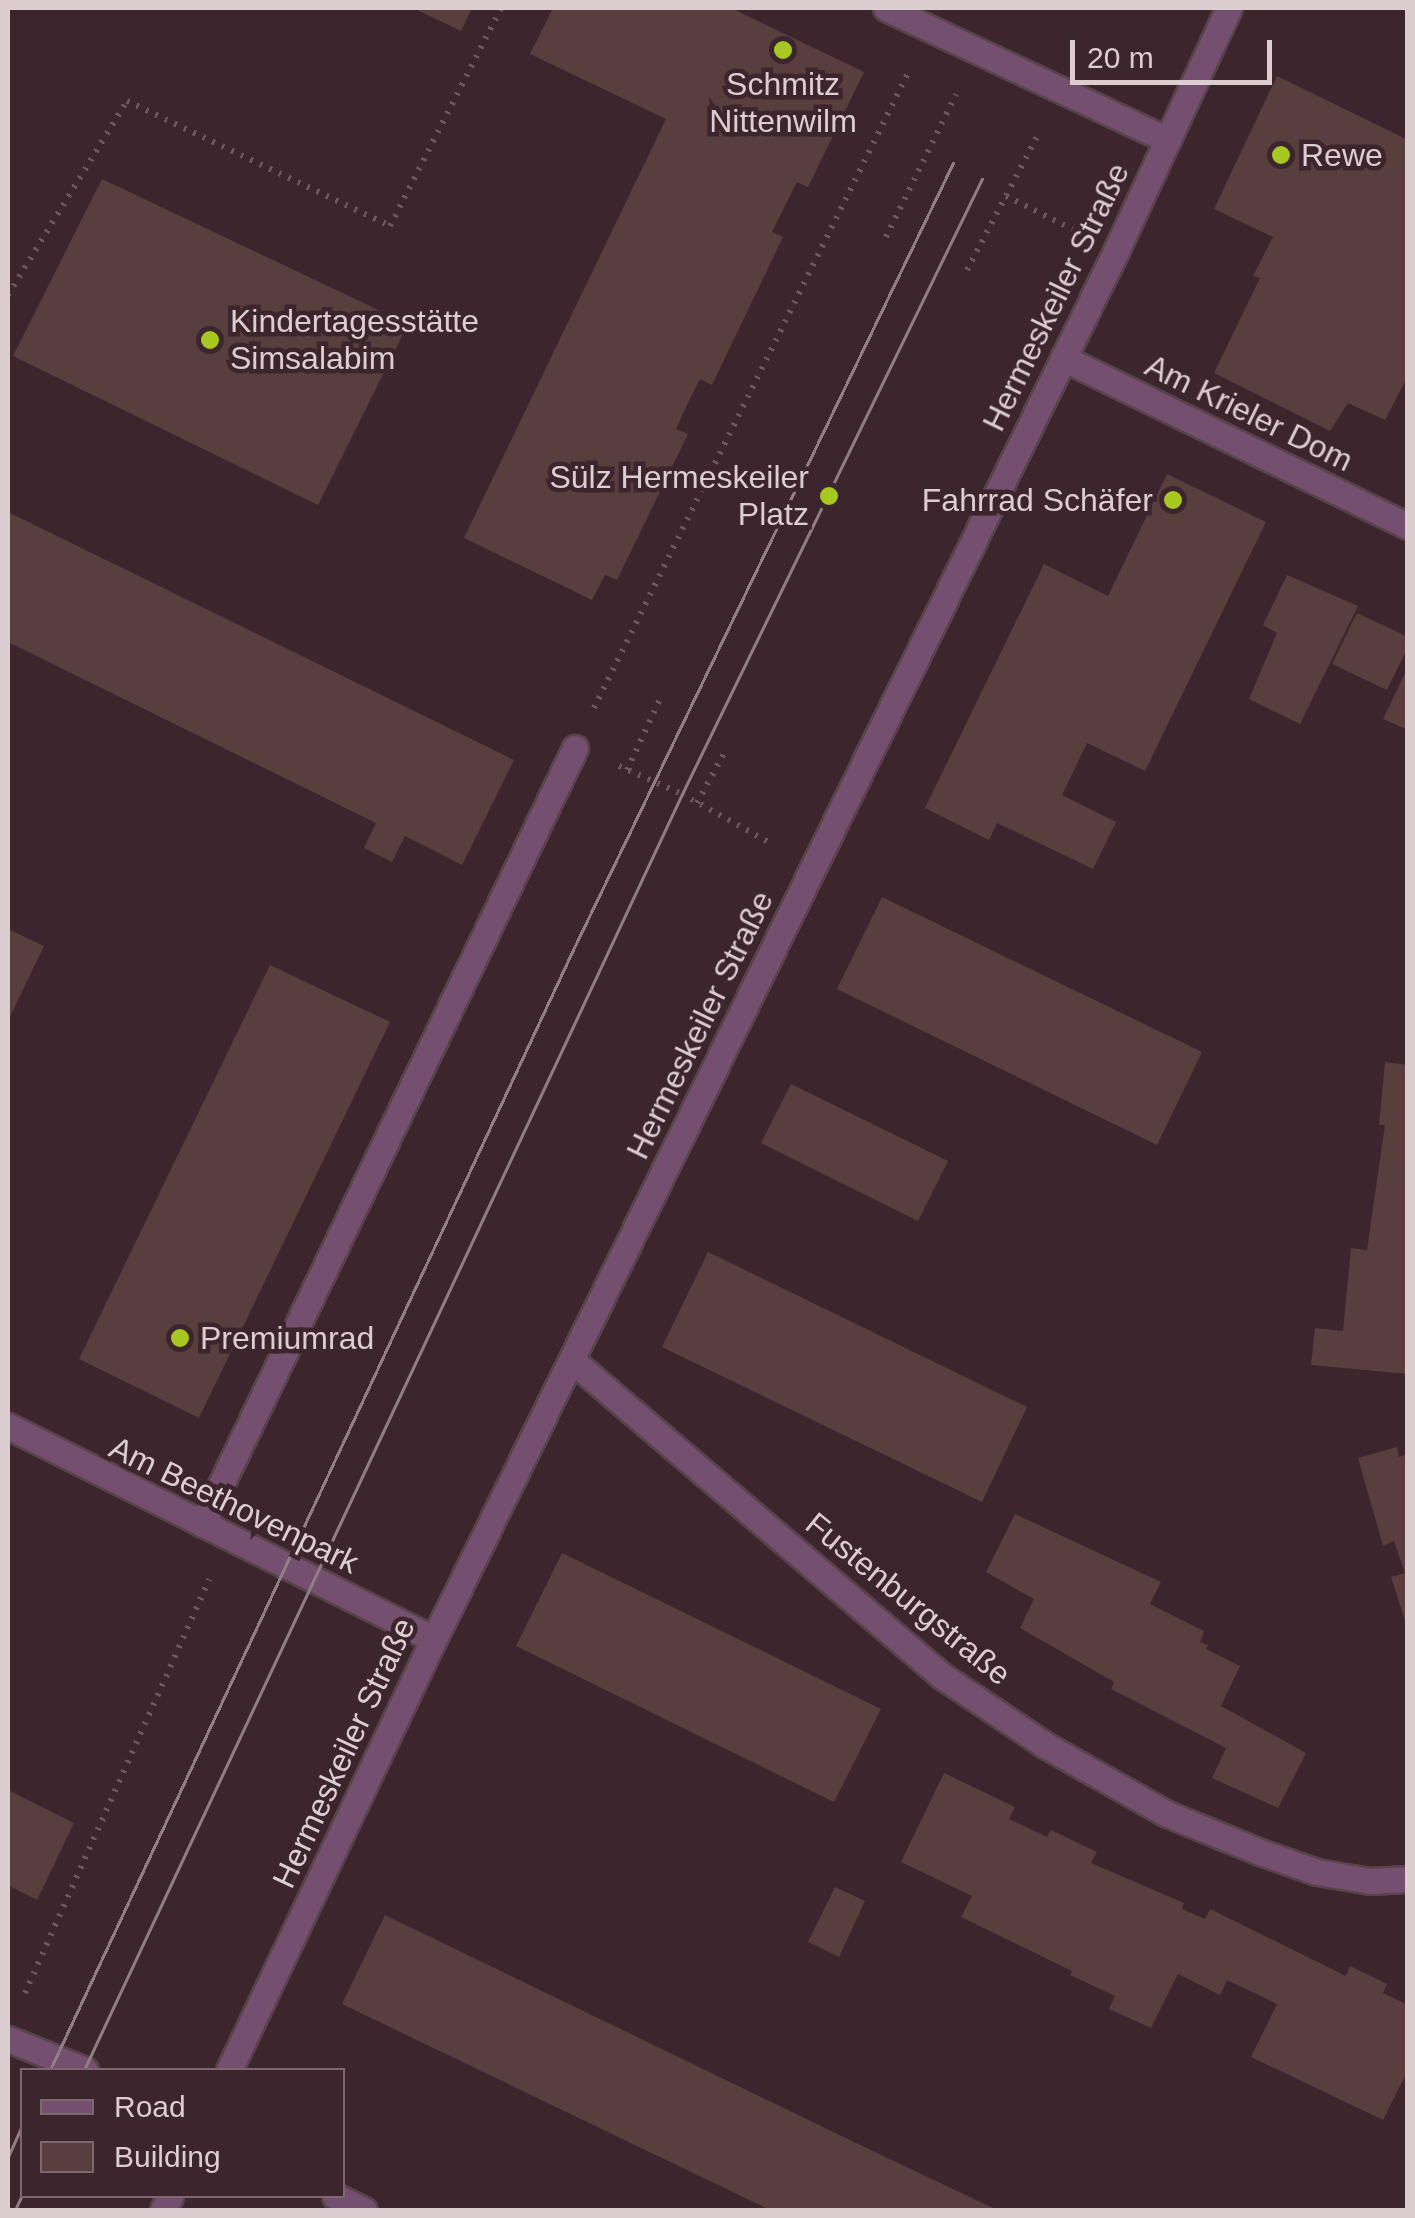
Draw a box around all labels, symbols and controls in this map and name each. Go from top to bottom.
scale bar [1075,20,1278,82]
marker: Schmitz Nittenwilm [772,39,794,61]
text: 20 m [1087,41,1154,74]
place label: Schmitz Nittenwilm [709,66,857,141]
place label: Rewe [1301,136,1383,174]
marker: Rewe [1270,144,1292,166]
street label: Hermeskeiler Straße [974,157,1138,437]
place label: Kindertagesstätte Simsalabim [230,303,479,378]
marker: Kindertagesstätte Simsalabim [199,329,221,351]
street label: Am Krieler Dom [1139,346,1359,480]
place label: Sülz Hermeskeiler Platz [549,459,809,534]
place label: Fahrrad Schäfer [922,481,1153,519]
marker: Sülz Hermeskeiler Platz [818,485,840,507]
marker: Fahrrad Schäfer [1162,489,1184,511]
street label: Hermeskeiler Straße [618,885,782,1165]
place label: Premiumrad [200,1319,374,1357]
marker: Premiumrad [169,1327,191,1349]
street label: Am Beethovenpark [103,1428,365,1582]
street label: Fustenburgstraße [798,1505,1018,1693]
street label: Hermeskeiler Straße [265,1612,423,1894]
legend [20,2068,345,2198]
text: Road [114,2090,186,2123]
text: Building [114,2140,221,2173]

